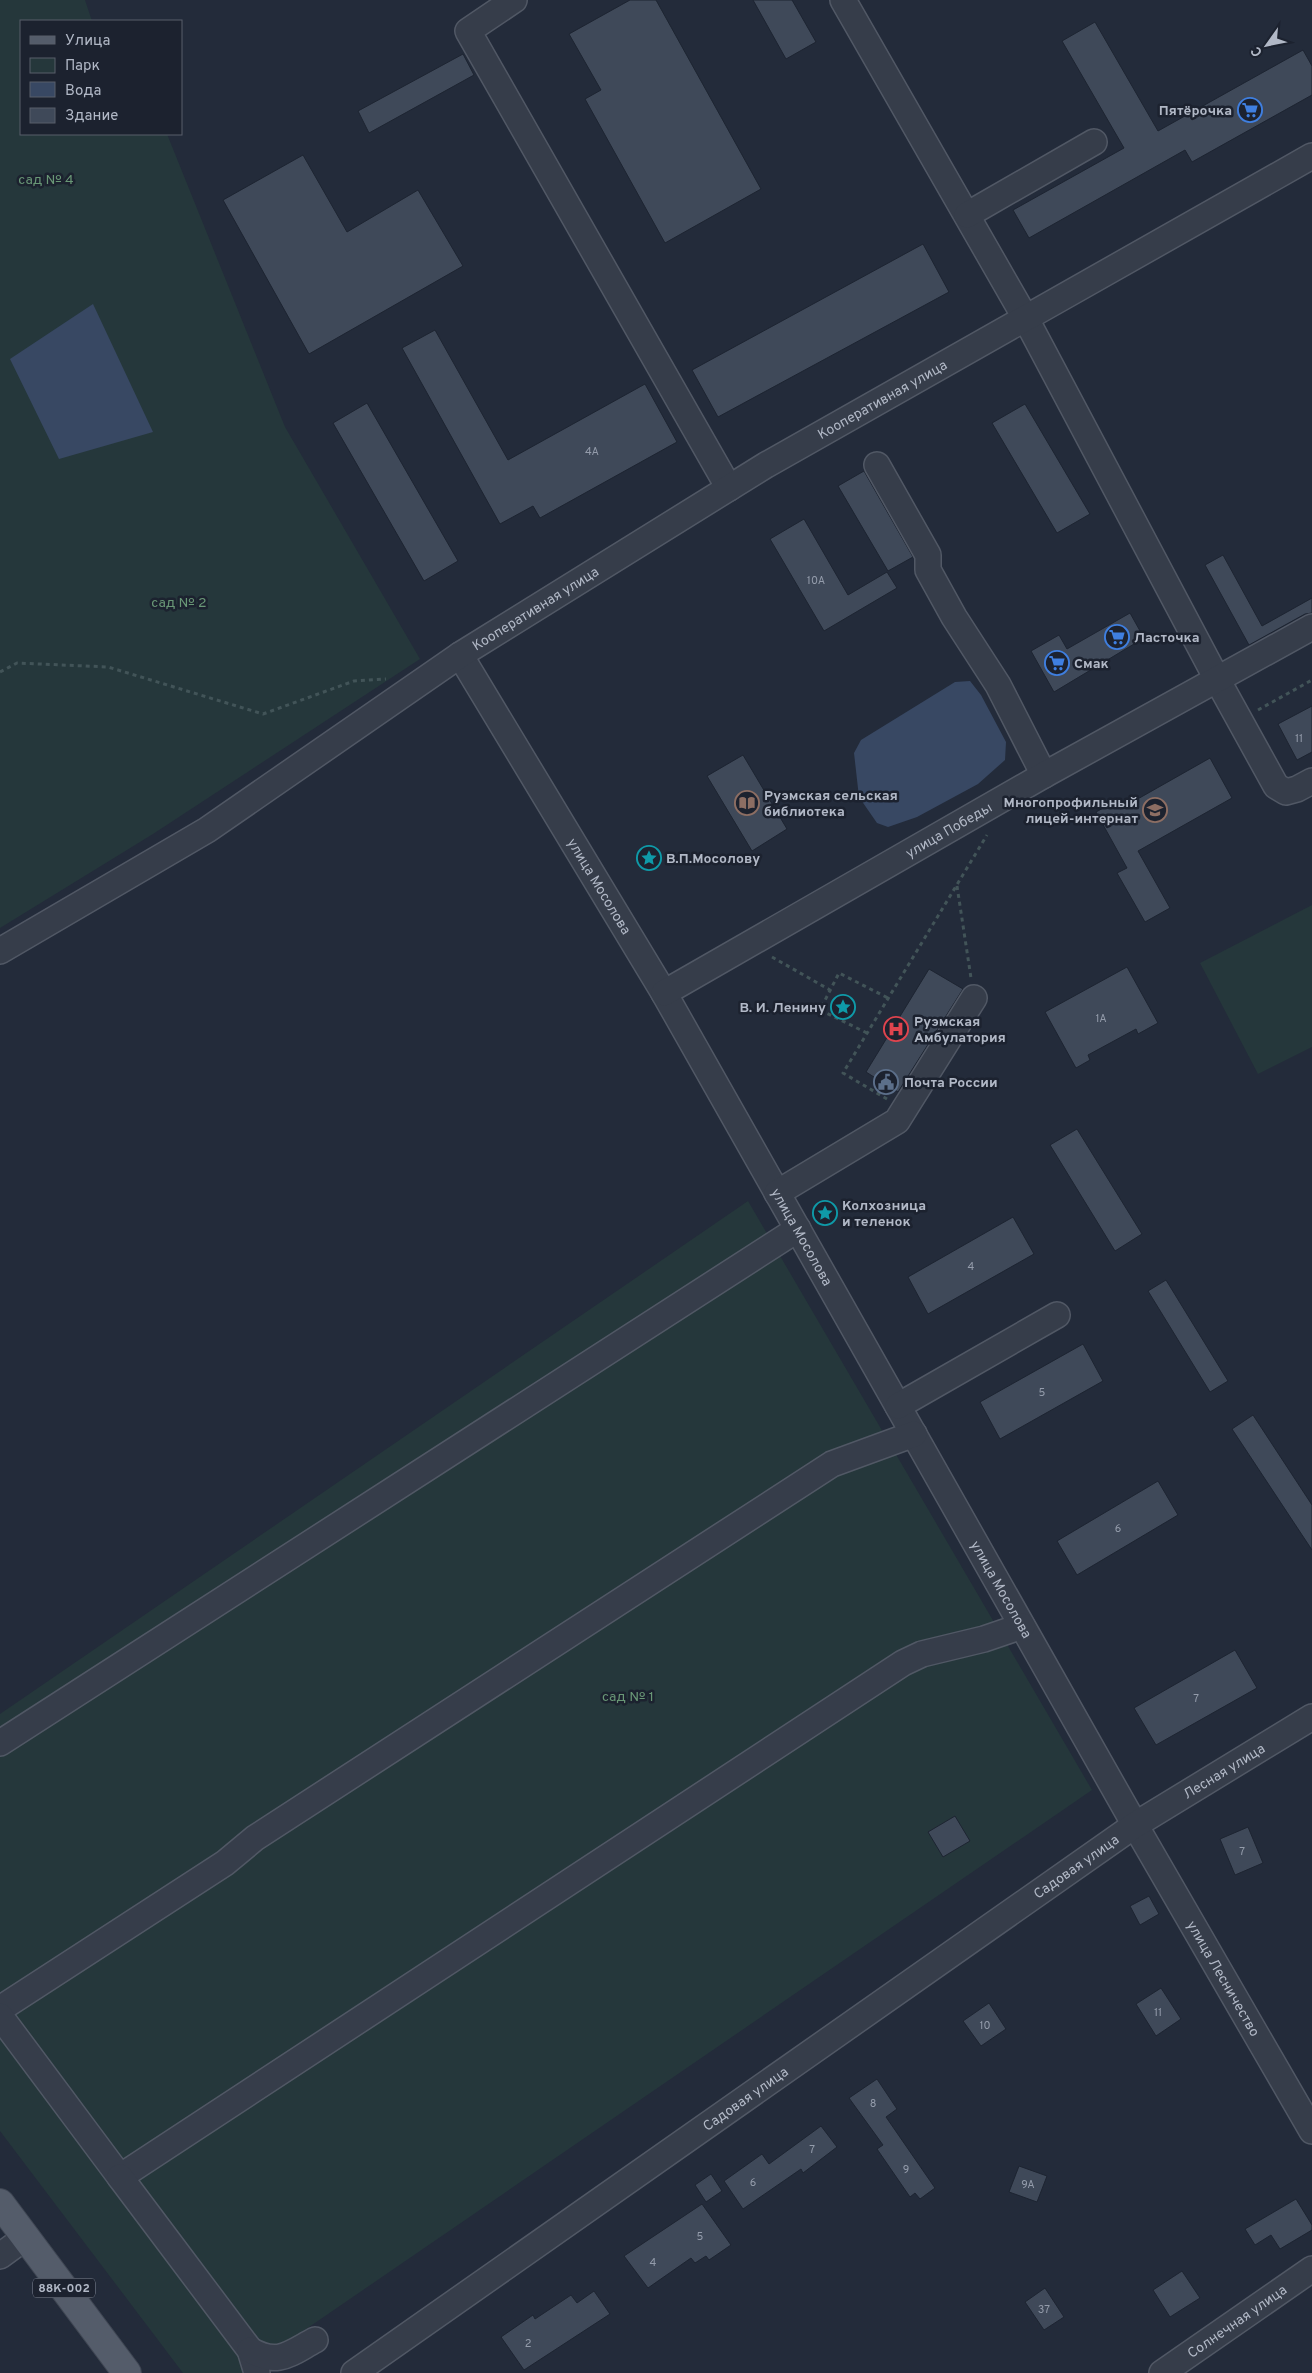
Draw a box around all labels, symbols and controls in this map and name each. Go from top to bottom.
legend [20,20,182,135]
north arrow [1242,20,1292,70]
text: Улица [65,32,110,51]
text: С [1248,43,1267,60]
text: Парк [65,57,100,76]
text: Вода [65,82,101,101]
supermarket icon: Пятёрочка [1237,97,1263,123]
place label: Пятёрочка [1159,103,1232,120]
text: Здание [65,107,118,126]
park label: сад № 4 [18,172,74,189]
street label: Кооперативная улица [815,357,951,444]
house number: 4А [585,445,599,459]
street label: Кооперативная улица [470,564,603,655]
house number: 10А [807,574,825,588]
park label: сад № 2 [151,595,207,612]
supermarket icon: Ласточка [1104,624,1130,650]
place label: Ласточка [1134,630,1200,647]
supermarket icon: Смак [1044,650,1070,676]
place label: Смак [1074,656,1109,673]
house number: 11 [1295,732,1303,746]
place label: Руэмская сельская библиотека [764,788,898,821]
library icon: Руэмская сельская библиотека [734,790,760,816]
place label: Многопрофильный лицей-интернат [1004,795,1138,828]
school or university icon: Многопрофильный лицей-интернат [1142,797,1168,823]
street label: улица Победы [903,800,996,863]
street label: улица Мосолова [563,836,634,938]
place icon: В.П.Мосолову [636,845,662,871]
place label: В.П.Мосолову [666,851,760,868]
place icon: В. И. Ленину [830,994,856,1020]
place label: В. И. Ленину [739,1000,826,1017]
house number: 1А [1095,1012,1107,1026]
place label: Руэмская Амбулатория [914,1014,1006,1047]
hospital icon: Руэмская Амбулатория [883,1016,909,1042]
public building icon: Почта России [873,1069,899,1095]
place label: Почта России [904,1075,998,1092]
street label: улица Мосолова [766,1186,835,1289]
place label: Колхозница и теленок [842,1198,926,1231]
place icon: Колхозница и теленок [812,1200,838,1226]
house number: 4 [968,1260,975,1274]
house number: 5 [1039,1386,1046,1400]
house number: 6 [1115,1522,1121,1536]
street label: улица Мосолова [966,1538,1035,1642]
park label: сад № 1 [602,1689,654,1706]
house number: 7 [1193,1692,1199,1706]
street label: Лесная улица [1180,1741,1269,1804]
street label: Садовая улица [1031,1832,1123,1903]
house number: 7 [1239,1845,1245,1859]
street label: улица Лесничество [1182,1918,1263,2040]
house number: 11 [1154,2006,1162,2020]
house number: 10 [979,2019,991,2033]
street label: Садовая улица [700,2064,792,2136]
house number: 8 [870,2097,876,2111]
house number: 7 [809,2143,815,2157]
house number: 9 [903,2163,909,2177]
house number: 6 [750,2176,756,2190]
house number: 9А [1021,2178,1035,2192]
house number: 5 [697,2230,704,2244]
house number: 4 [650,2256,657,2270]
road number: 88К-002 [33,2278,95,2298]
street label: Солнечная улица [1185,2282,1291,2363]
house number: 37 [1038,2303,1050,2317]
house number: 2 [525,2337,531,2351]

